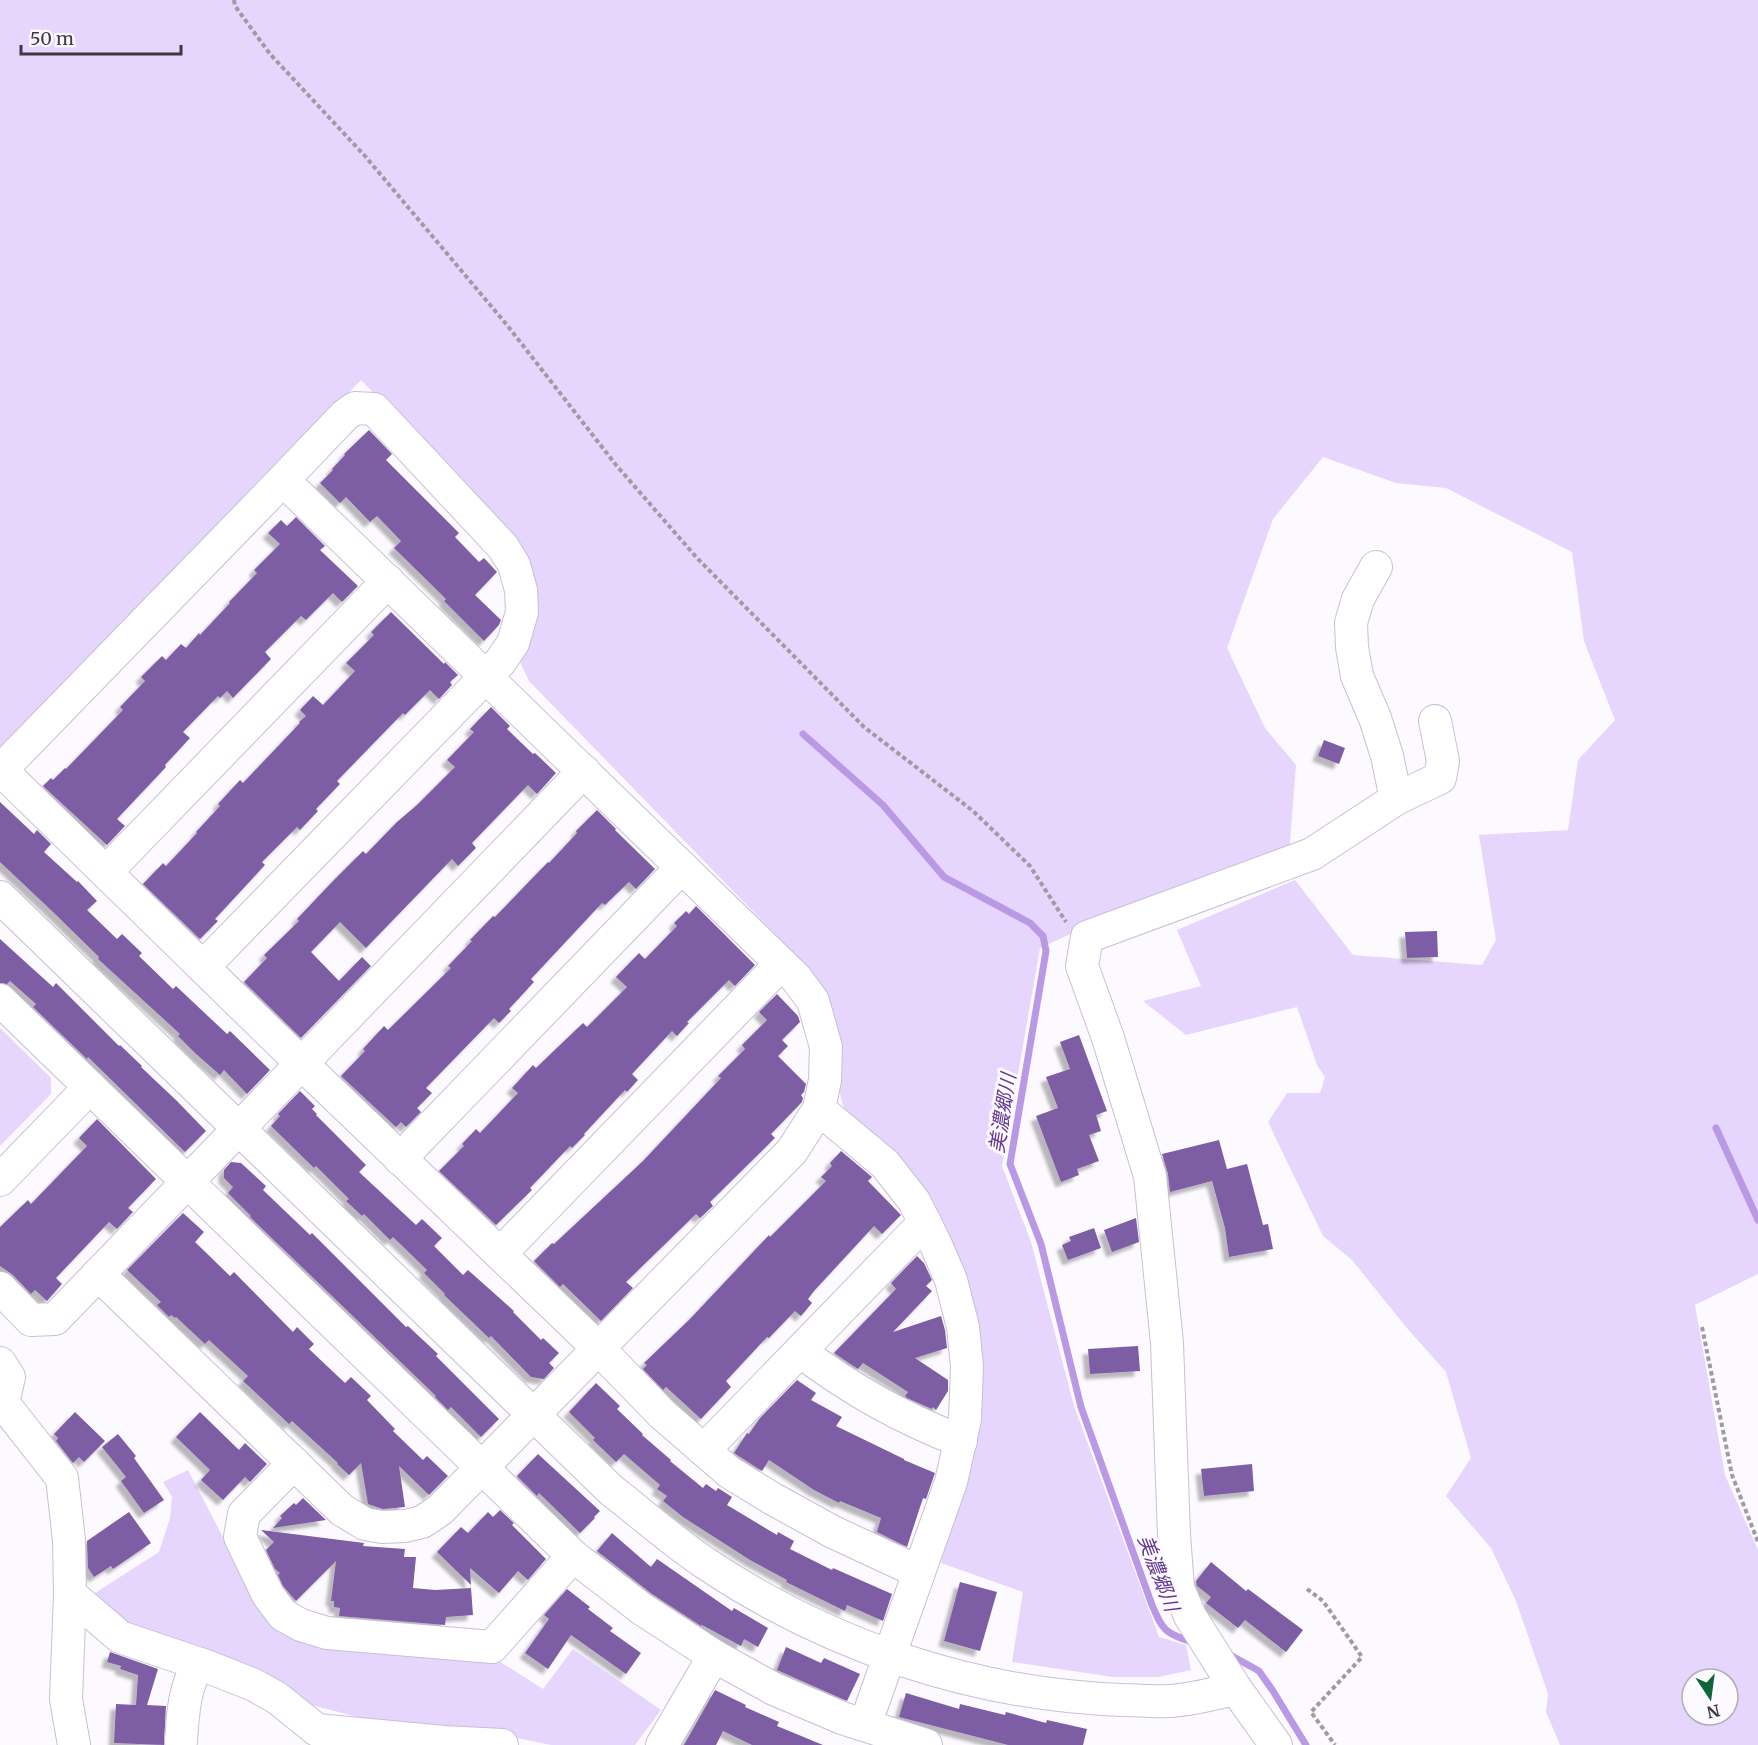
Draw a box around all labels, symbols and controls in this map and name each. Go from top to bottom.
scale bar [21,18,182,56]
text: 50 m [30,27,74,50]
water label: 美濃郷川 [983,1070,1021,1154]
water label: 美濃郷川 [1133,1531,1186,1617]
north arrow [1680,1667,1740,1727]
text: N [1705,1700,1722,1723]

